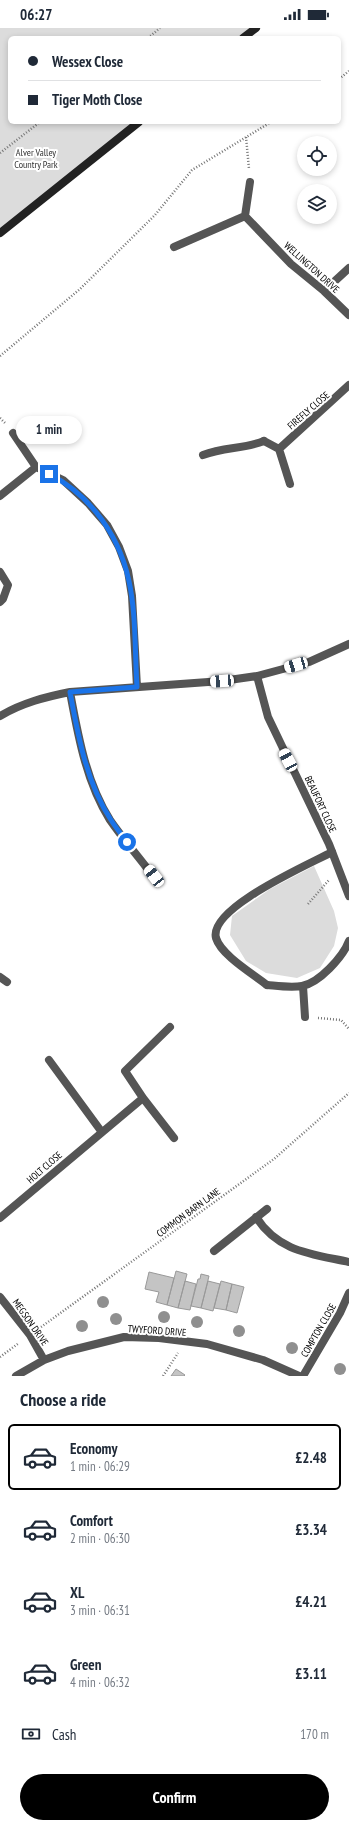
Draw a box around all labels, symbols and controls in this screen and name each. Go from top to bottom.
text: 06:27 [20,5,52,24]
text: Wessex Close [52,52,123,71]
text: Tiger Moth Close [52,90,143,109]
map controls [297,136,337,224]
button: locate [297,136,337,176]
park label: Alver Valley Country Park [14,146,58,171]
button: layers [297,184,337,224]
street label: WELLINGTON DRIVE [281,239,342,296]
street label: FIREFLY CLOSE [285,389,332,432]
callout: 1 min [16,416,82,444]
text: 1 min [36,421,62,438]
route end [40,465,58,483]
car [283,656,309,674]
car [210,674,234,688]
car [277,747,299,773]
street label: BEAUFORT CLOSE [302,774,339,835]
route start [118,833,136,851]
car [142,863,166,889]
street label: HOLT CLOSE [24,1149,65,1186]
street label: COMMON BARN LANE [154,1185,223,1240]
street label: MEGSON DRIVE [10,1296,51,1348]
street label: COMPTON CLOSE [298,1301,339,1359]
street label: TWYFORD DRIVE [127,1322,187,1339]
text: Choose a ride [20,1388,106,1411]
icon: car [22,1439,58,1475]
text: Economy [70,1439,118,1458]
text: £2.48 [295,1448,327,1467]
text: 1 min · 06:29 [70,1458,130,1475]
icon: car [22,1511,58,1547]
text: Comfort [70,1511,113,1530]
text: £3.34 [295,1520,327,1539]
text: 2 min · 06:30 [70,1530,130,1547]
icon: car [22,1583,58,1619]
text: XL [70,1583,84,1602]
text: £4.21 [295,1592,327,1611]
text: 3 min · 06:31 [70,1602,130,1619]
icon: car [22,1655,58,1691]
text: Green [70,1655,102,1674]
text: £3.11 [295,1664,327,1683]
text: 4 min · 06:32 [70,1674,130,1691]
icon: cash [20,1723,42,1745]
text: Cash [52,1725,76,1744]
text: 170 m [300,1726,329,1743]
button: Confirm [20,1774,329,1820]

